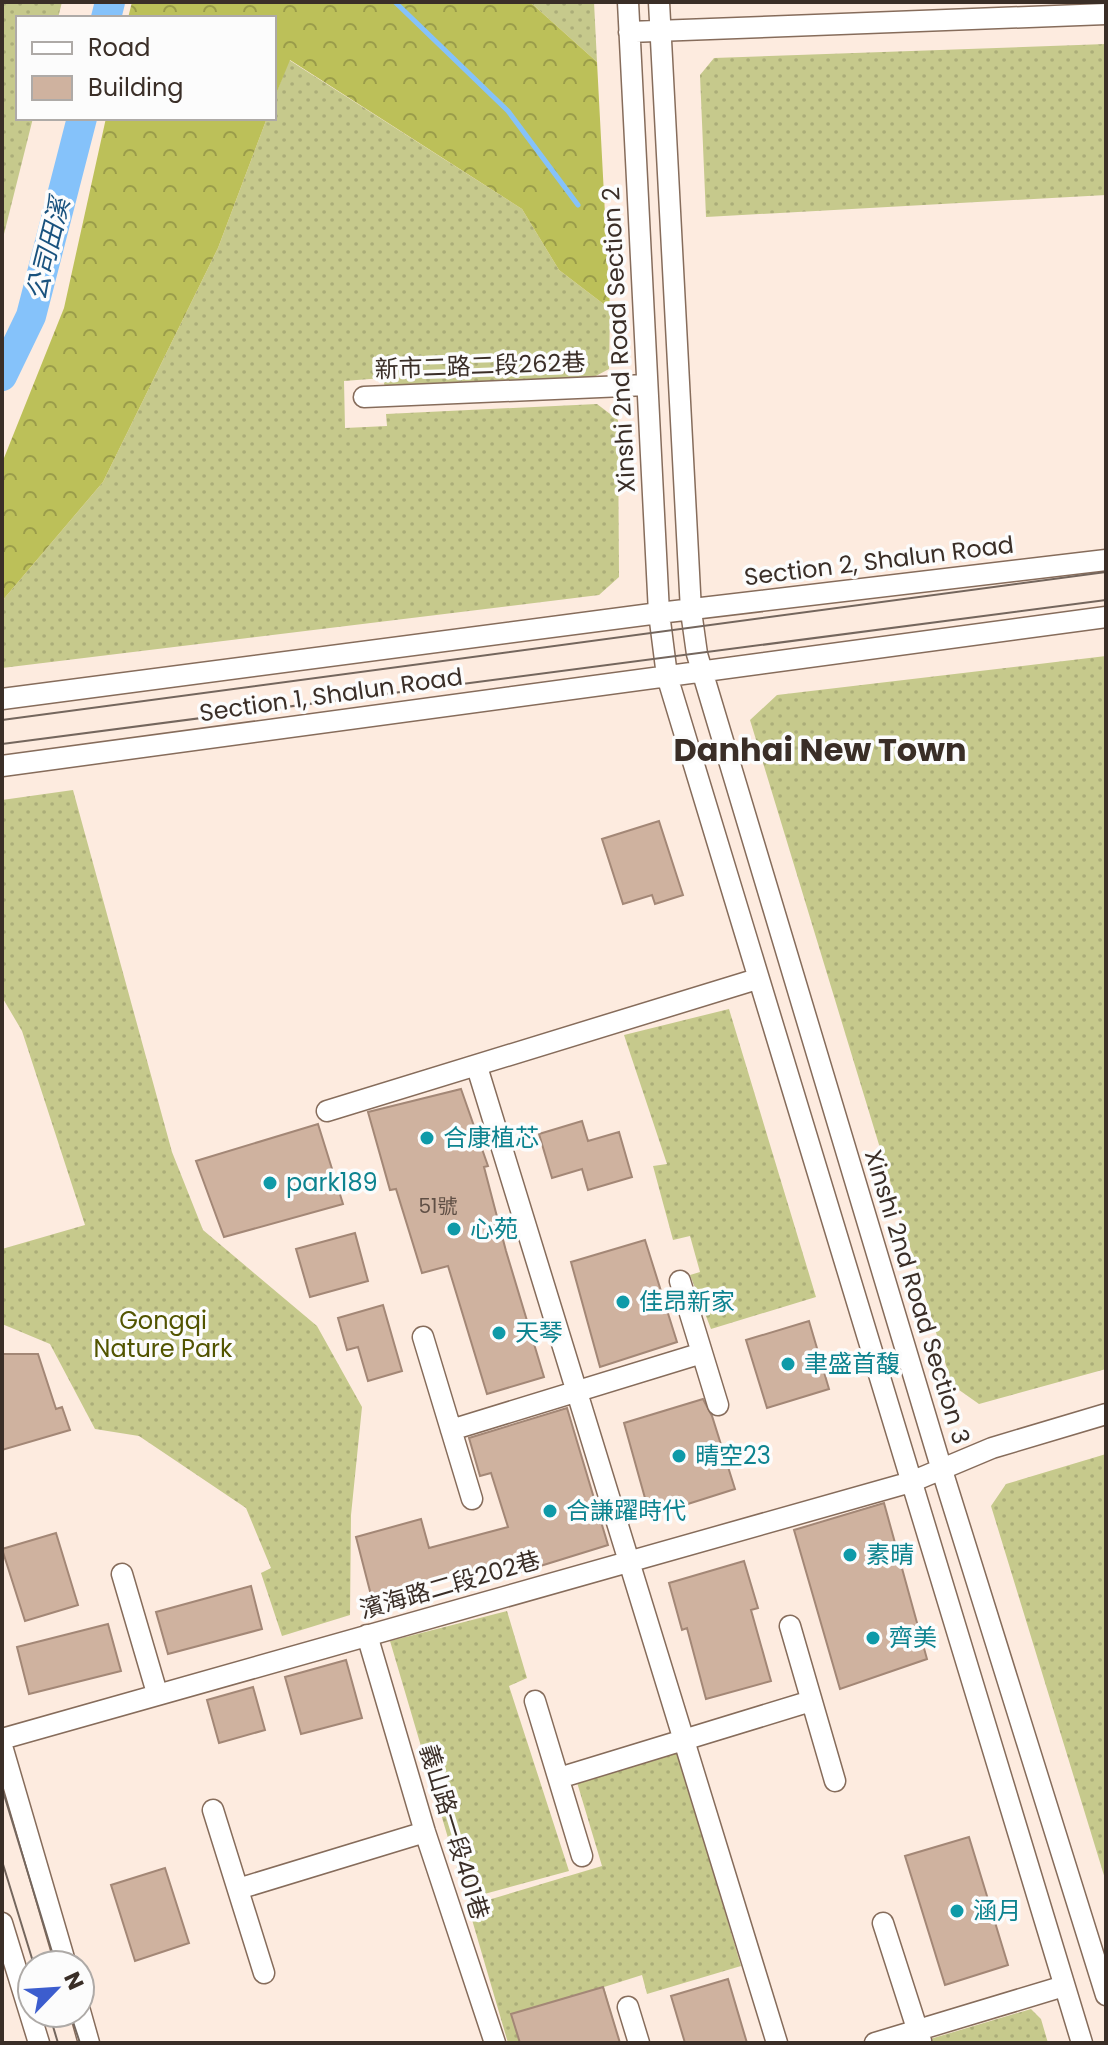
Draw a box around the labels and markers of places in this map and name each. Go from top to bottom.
place label: 合康植芯 [443,1121,539,1154]
marker: 合康植芯 [418,1129,436,1147]
place label: park189 [286,1166,378,1199]
marker: park189 [261,1174,279,1192]
place label: 心苑 [470,1212,518,1245]
marker: 心苑 [445,1220,463,1238]
place label: 佳昂新家 [639,1285,735,1318]
marker: 佳昂新家 [614,1293,632,1311]
place label: 天琴 [515,1316,563,1349]
marker: 天琴 [490,1324,508,1342]
place label: 聿盛首馥 [804,1347,900,1380]
marker: 聿盛首馥 [779,1355,797,1373]
place label: 晴空23 [695,1439,771,1472]
marker: 晴空23 [670,1447,688,1465]
place label: 合謙躍時代 [566,1494,686,1527]
marker: 合謙躍時代 [541,1502,559,1520]
place label: 素晴 [866,1538,914,1571]
marker: 素晴 [841,1546,859,1564]
place label: 齊美 [889,1621,937,1654]
marker: 齊美 [864,1629,882,1647]
place label: 涵月 [973,1894,1021,1927]
marker: 涵月 [948,1902,966,1920]

